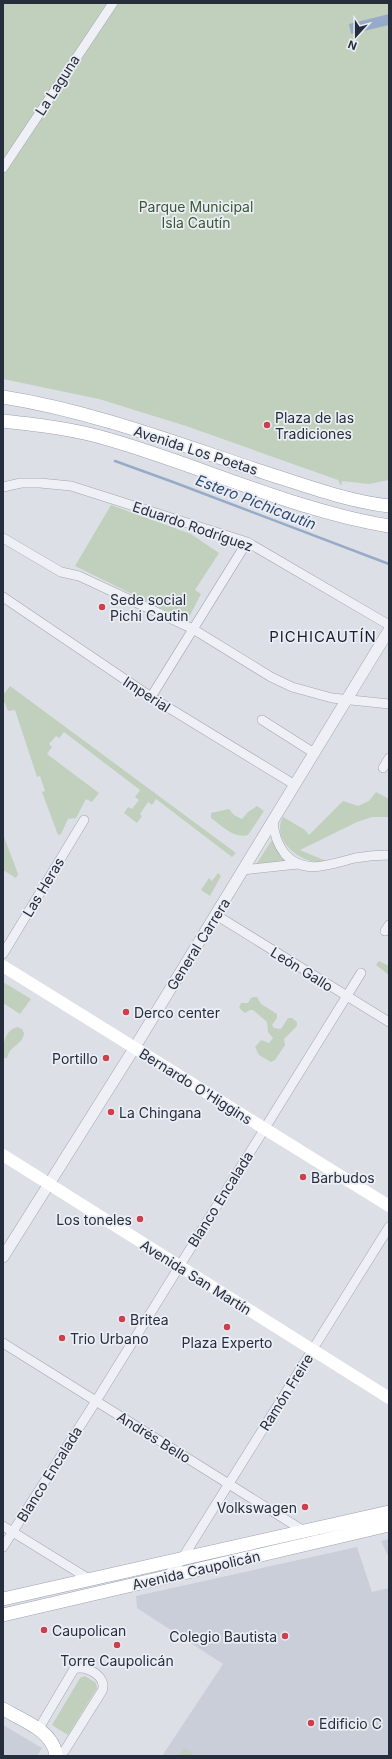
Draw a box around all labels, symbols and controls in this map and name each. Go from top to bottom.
north arrow [336,16,376,56]
text: N [346,37,359,53]
street label: La Laguna [31,52,83,118]
park label: Parque Municipal Isla Cautín [139,198,253,231]
place label: Plaza de las Tradiciones [275,409,354,442]
marker: Plaza de las Tradiciones [262,420,272,430]
street label: Avenida Los Poetas [132,422,260,478]
water label: Estero Pichicautín [193,470,319,534]
street label: Eduardo Rodríguez [131,497,255,555]
place label: Sede social Pichi Cautin [110,591,189,624]
marker: Sede social Pichi Cautin [97,602,107,612]
district label: PICHICAUTÍN [269,627,377,646]
street label: Imperial [120,672,174,716]
street label: Las Heras [19,854,67,920]
street label: General Carrera [163,895,233,993]
street label: León Gallo [268,943,336,995]
place label: Derco center [134,1004,220,1021]
marker: Derco center [121,1007,131,1017]
street label: Bernardo O'Higgins [136,1044,256,1128]
place label: Portillo [52,1050,98,1067]
marker: Portillo [101,1053,111,1063]
place label: La Chingana [119,1104,201,1121]
marker: La Chingana [106,1107,116,1117]
street label: Blanco Encalada [184,1148,256,1250]
place label: Barbudos [311,1169,375,1186]
marker: Barbudos [298,1172,308,1182]
place label: Los toneles [56,1211,132,1228]
marker: Los toneles [135,1214,145,1224]
street label: Avenida San Martín [137,1236,255,1318]
place label: Britea [130,1311,169,1328]
marker: Britea [117,1314,127,1324]
marker: Plaza Experto [222,1322,232,1332]
place label: Trio Urbano [70,1330,149,1347]
marker: Trio Urbano [57,1333,67,1343]
place label: Plaza Experto [182,1334,272,1351]
street label: Ramón Freire [256,1350,316,1434]
street label: Andrés Bello [114,1408,194,1466]
street label: Blanco Encalada [13,1423,85,1525]
place label: Volkswagen [217,1499,297,1516]
marker: Volkswagen [300,1502,310,1512]
street label: Avenida Caupolicán [130,1547,262,1593]
place label: Caupolican [52,1622,126,1639]
marker: Caupolican [39,1625,49,1635]
place label: Colegio Bautista [169,1628,277,1645]
marker: Colegio Bautista [280,1631,290,1641]
marker: Torre Caupolicán [112,1640,122,1650]
place label: Torre Caupolicán [60,1652,174,1669]
place label: Edificio C [319,1715,382,1732]
marker: Edificio C [306,1718,316,1728]

